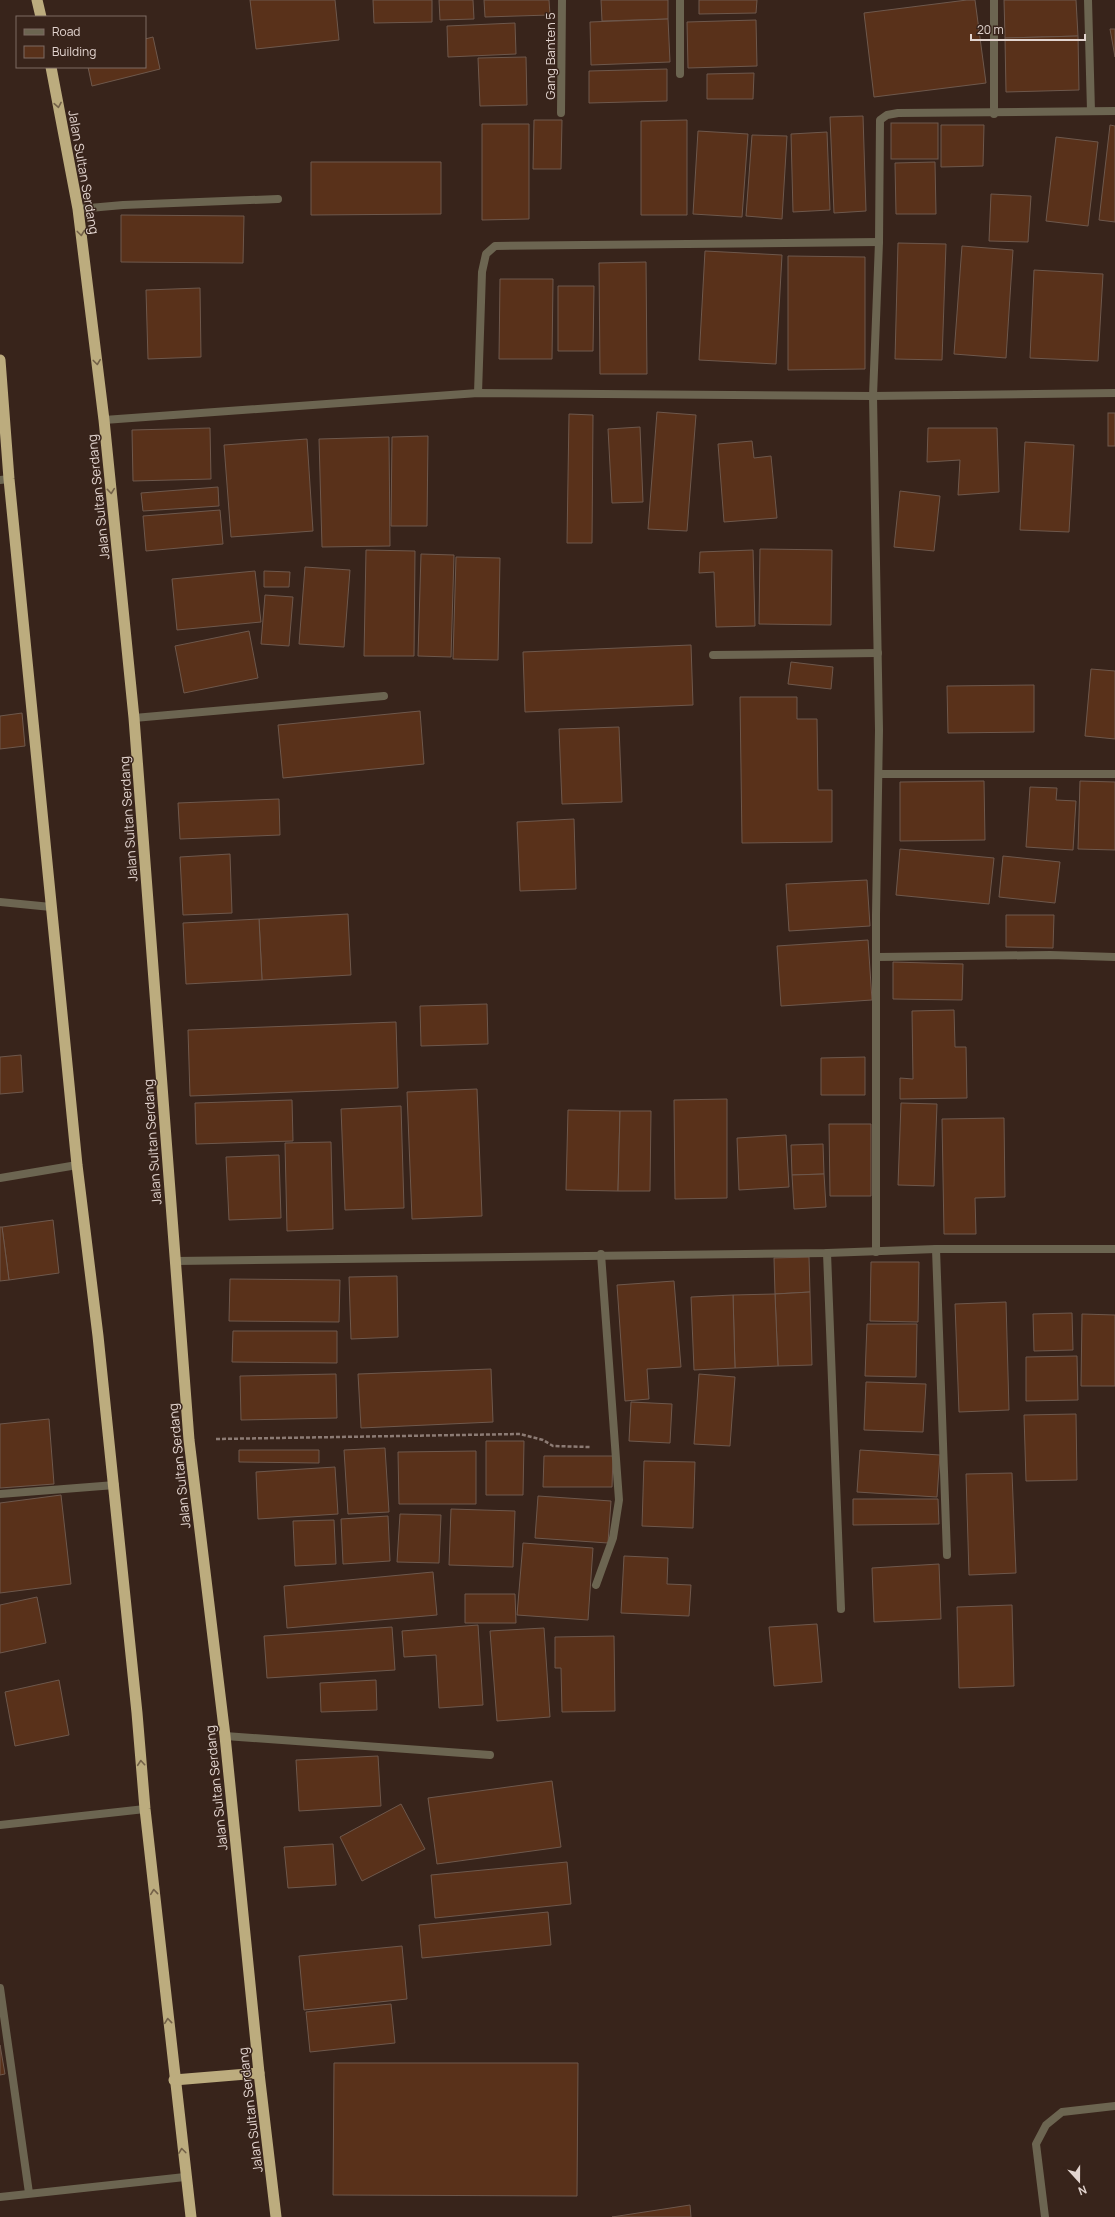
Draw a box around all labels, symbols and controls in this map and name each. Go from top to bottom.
street label: Gang Banten 5 [541,12,559,100]
legend [16,16,146,68]
scale bar [971,16,1085,42]
text: 20 m [977,21,1004,38]
text: Road [52,23,80,40]
text: Building [52,43,96,60]
one-way arrow [53,102,61,108]
street label: Jalan Sultan Serdang [64,108,104,236]
one-way arrow [76,230,85,236]
one-way arrow [92,359,101,365]
street label: Jalan Sultan Serdang [82,433,114,561]
one-way arrow [107,488,116,494]
street label: Jalan Sultan Serdang [115,756,141,882]
street label: Jalan Sultan Serdang [139,1079,165,1205]
street label: Jalan Sultan Serdang [163,1402,195,1530]
street label: Jalan Sultan Serdang [200,1724,232,1852]
one-way arrow [136,1760,145,1766]
one-way arrow [149,1889,158,1895]
one-way arrow [163,2018,172,2024]
street label: Jalan Sultan Serdang [233,2046,267,2174]
one-way arrow [178,2147,187,2154]
north arrow [1059,2161,1099,2201]
text: N [1076,2182,1089,2199]

